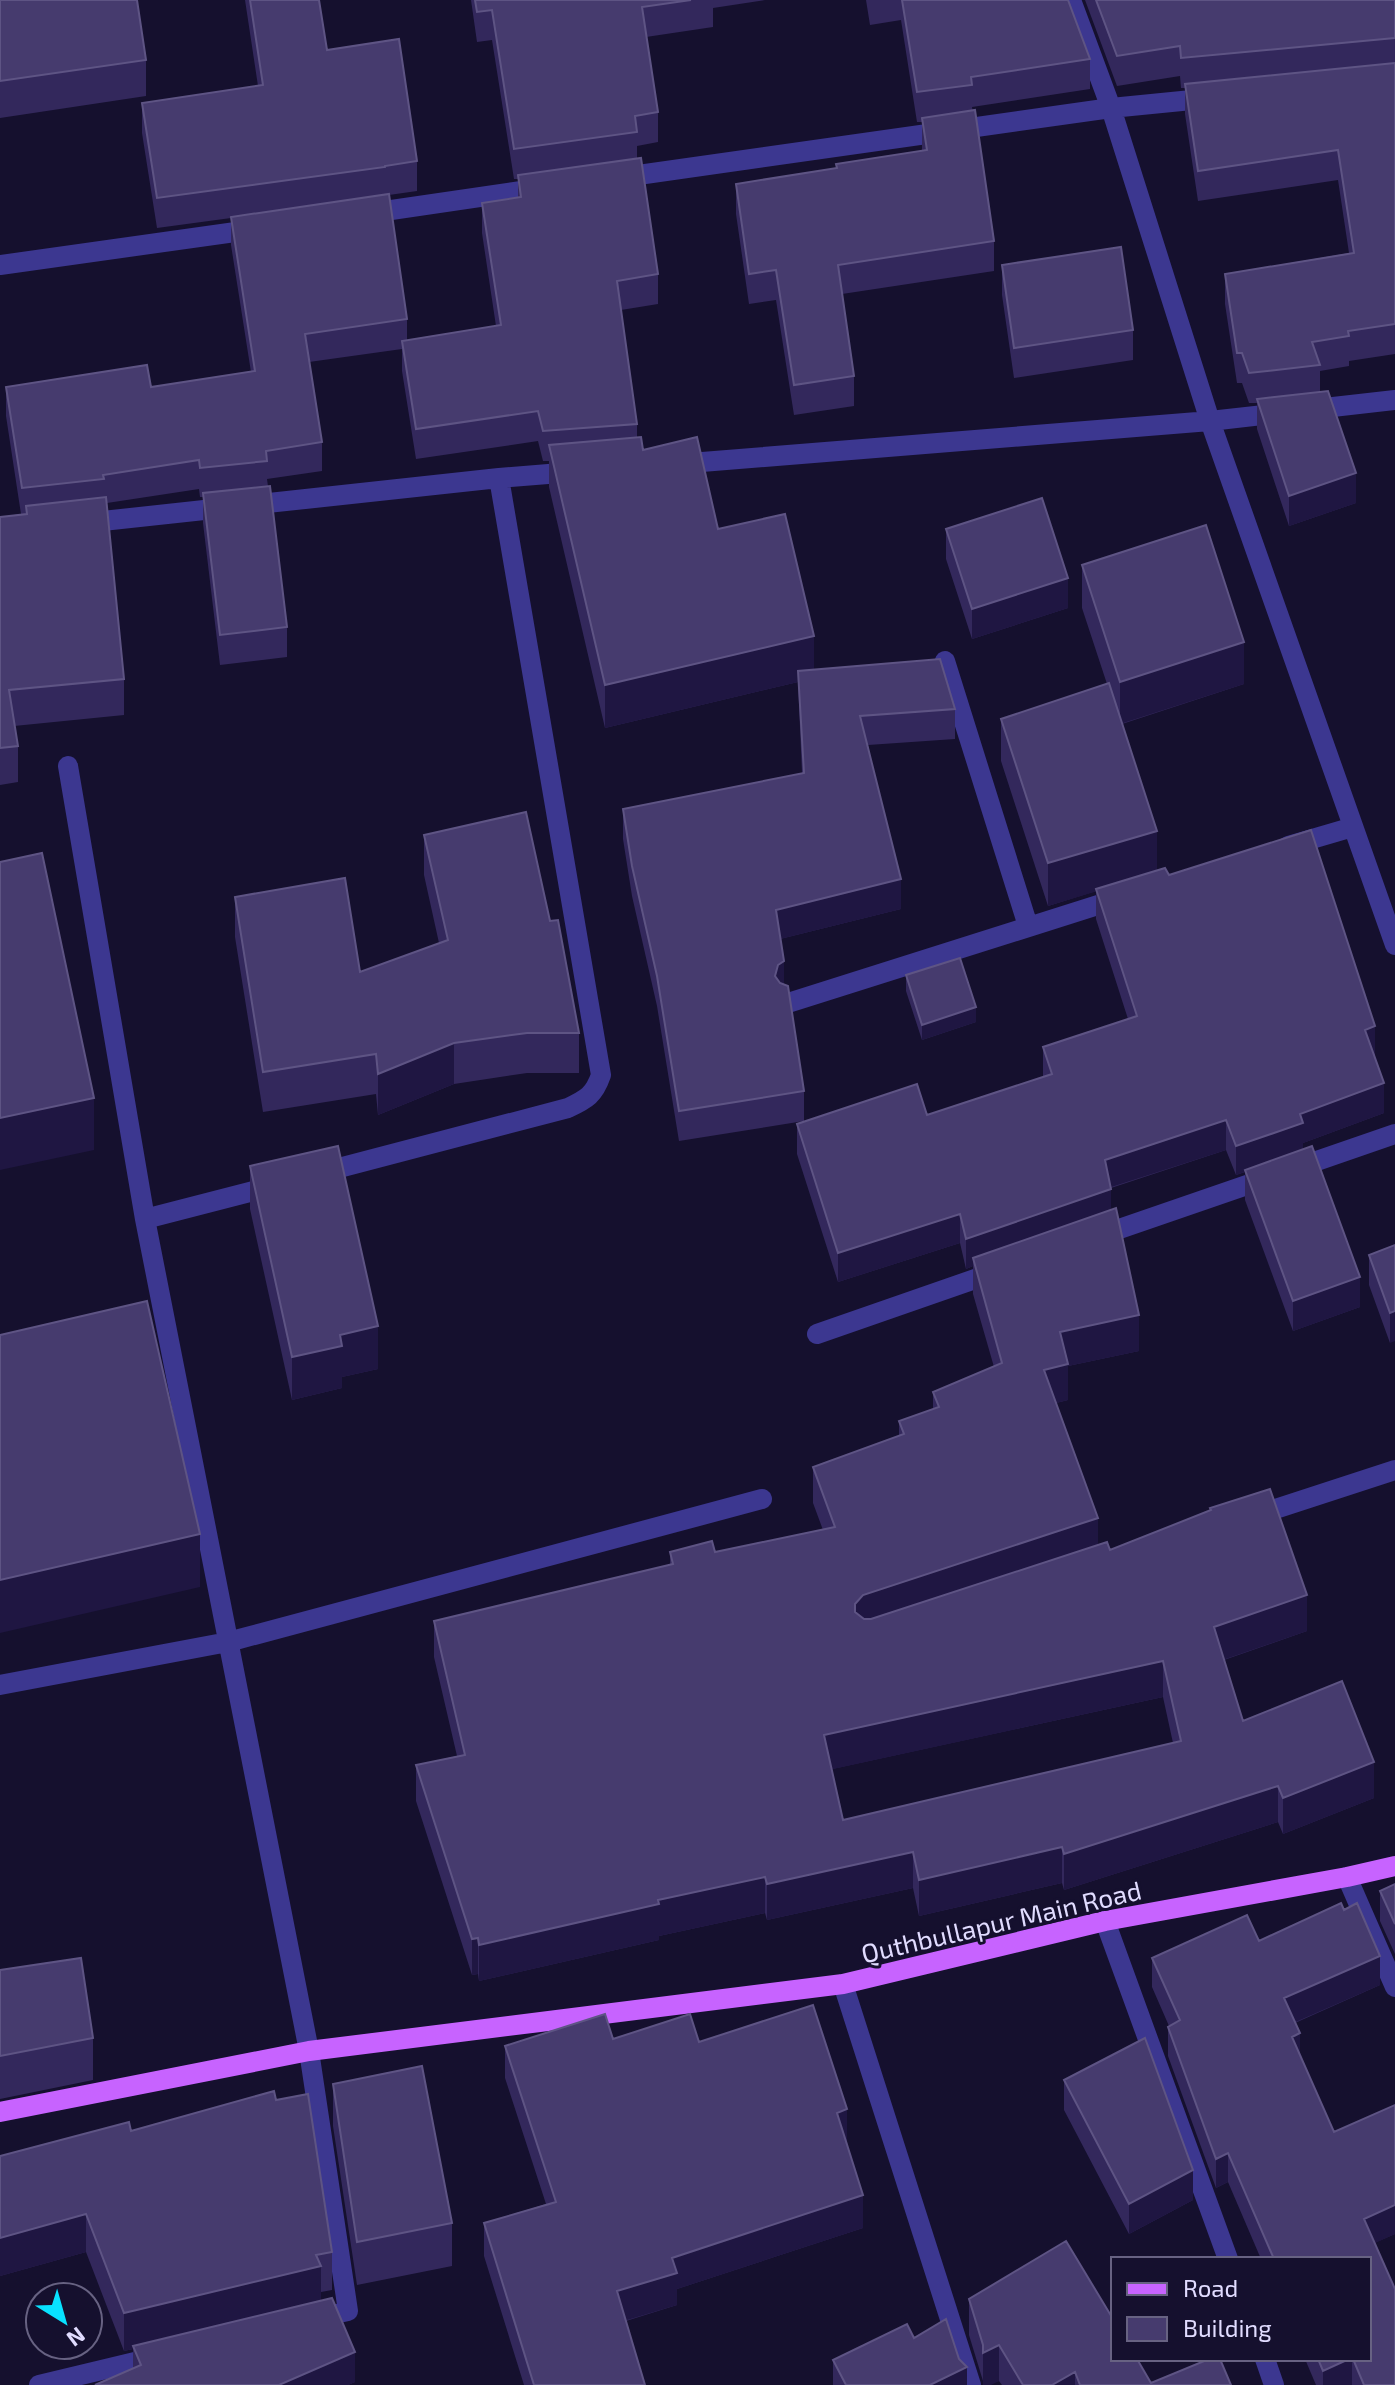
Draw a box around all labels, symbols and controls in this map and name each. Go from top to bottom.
street label: Quthbullapur Main Road [858,1874,1144,1968]
legend [1111,2257,1371,2361]
text: Road [1183,2273,1238,2302]
north arrow [24,2281,104,2361]
text: Building [1183,2313,1272,2342]
text: N [62,2323,91,2353]

